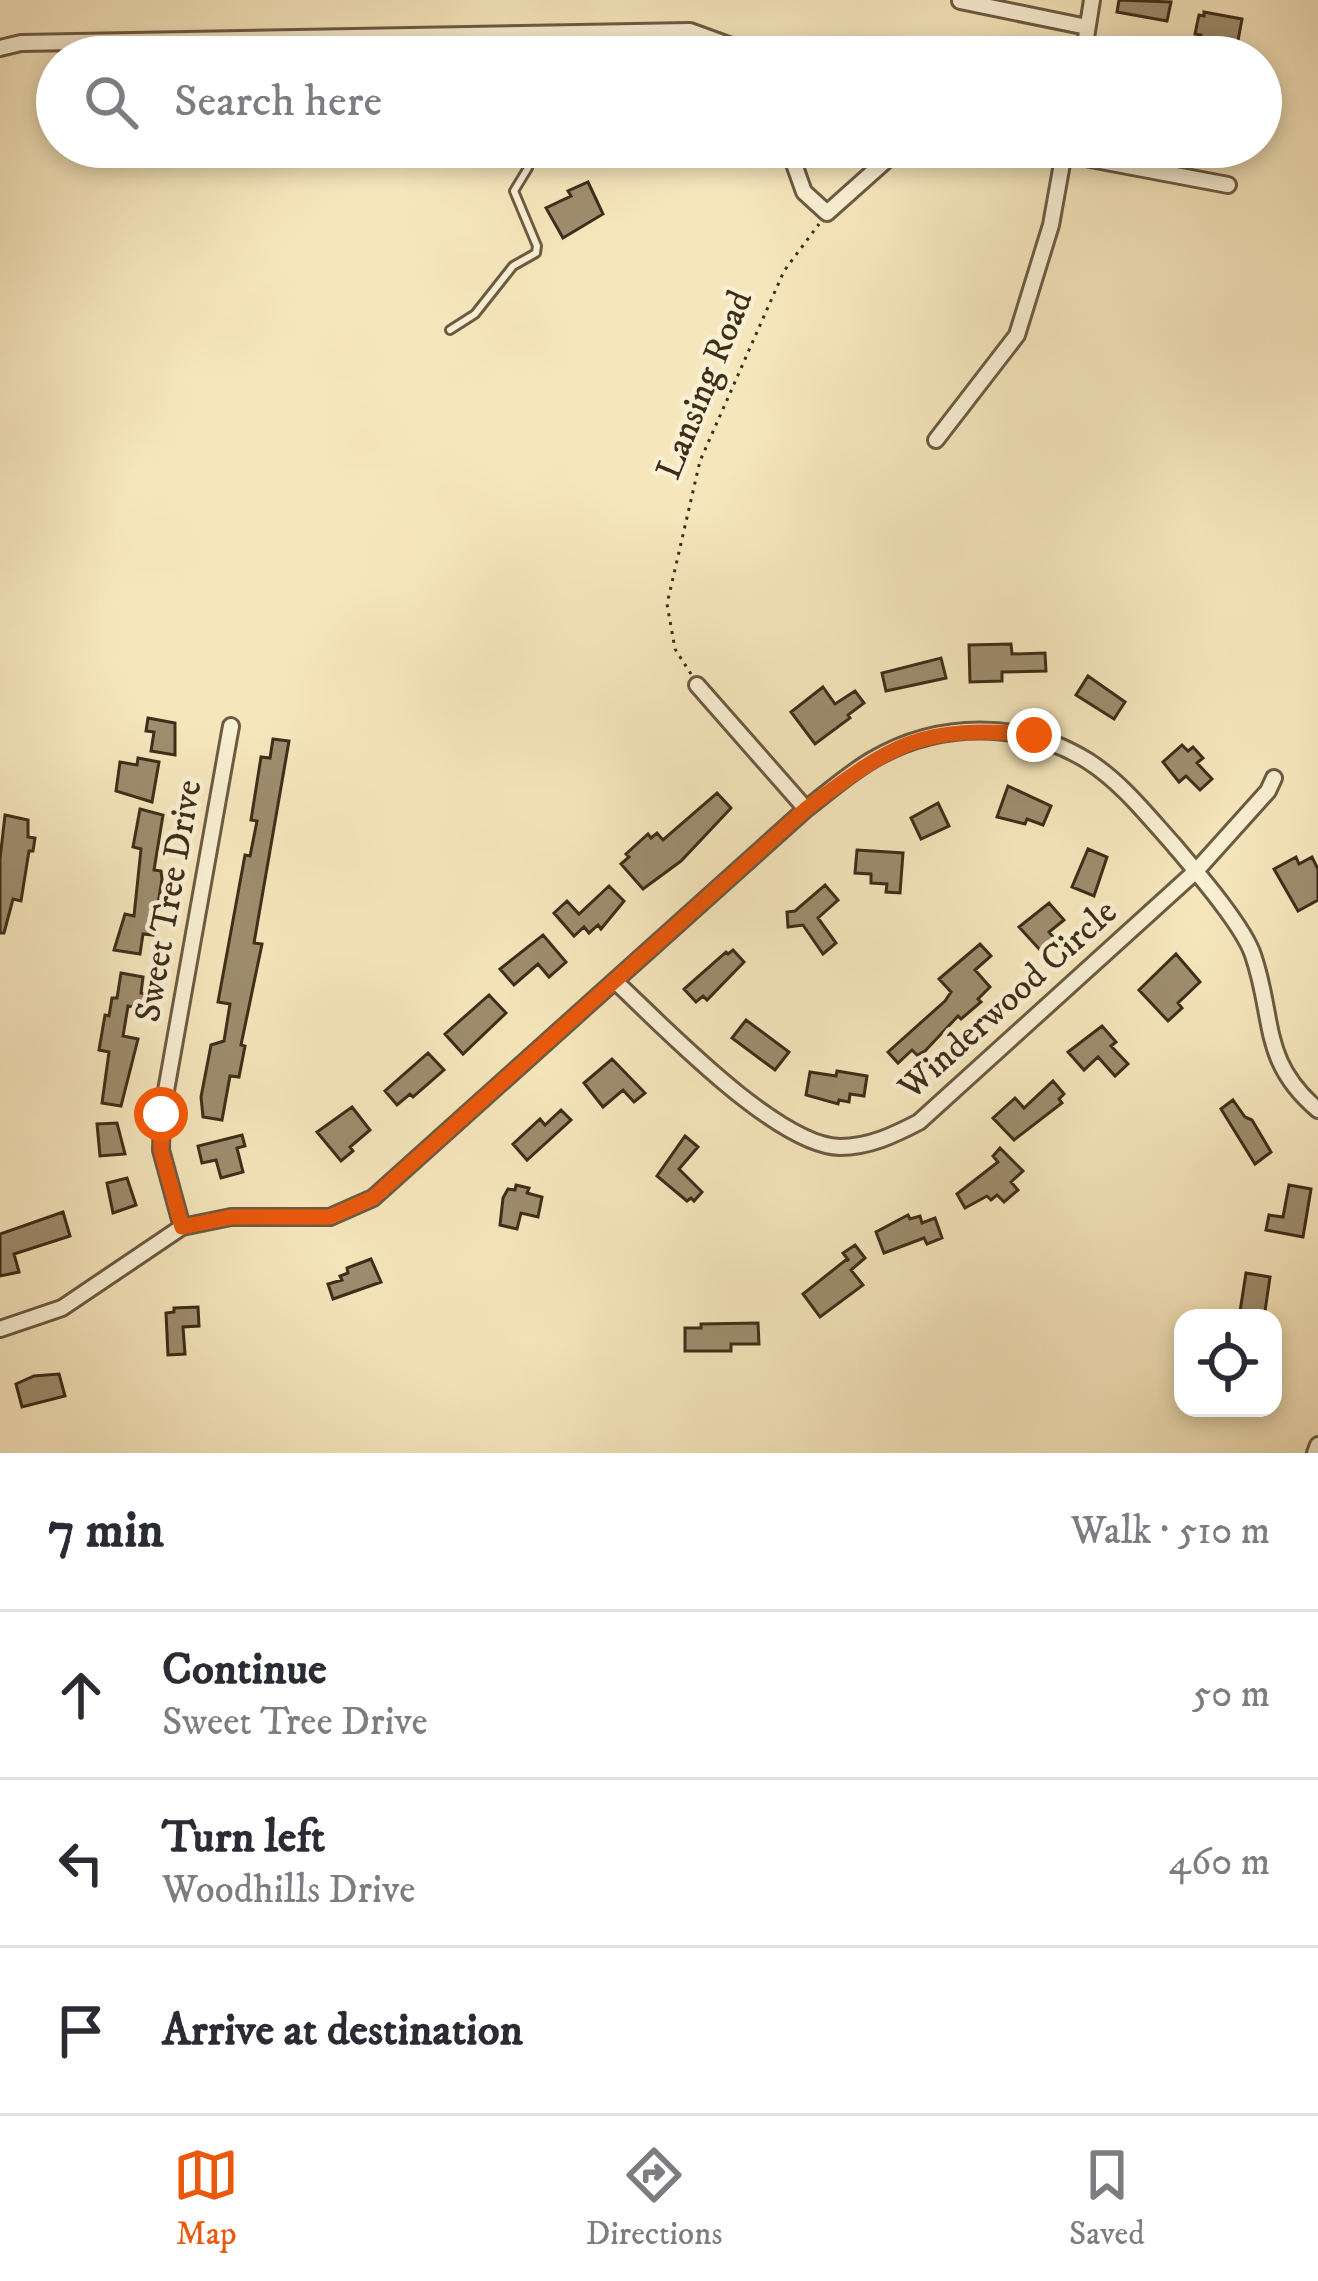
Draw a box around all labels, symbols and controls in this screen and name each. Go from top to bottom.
search box [36,36,1282,168]
icon: search [78,69,144,135]
text: Search here [174,74,382,130]
street label: Lansing Road [647,284,763,486]
route end [1007,708,1061,762]
street label: Sweet Tree Drive [126,776,212,1026]
street label: Winderwood Circle [889,890,1127,1111]
route start [134,1087,188,1141]
map controls [1174,1309,1282,1417]
button: locate [1174,1309,1282,1417]
text: 7 min [48,1499,164,1563]
text: Walk · 510 m [1071,1507,1270,1556]
text: Continue [162,1642,327,1698]
icon: ahead [48,1662,114,1728]
text: 50 m [1192,1670,1270,1719]
text: Sweet Tree Drive [162,1698,428,1747]
text: Turn left [162,1810,325,1866]
icon: left [48,1830,114,1896]
text: 460 m [1169,1838,1270,1887]
text: Woodhills Drive [162,1866,415,1915]
icon: arrive [48,1998,114,2064]
text: Arrive at destination [162,2003,523,2059]
tab: Map [173,2142,239,2255]
tab: Directions [586,2142,722,2255]
tab: Saved [1069,2142,1145,2255]

